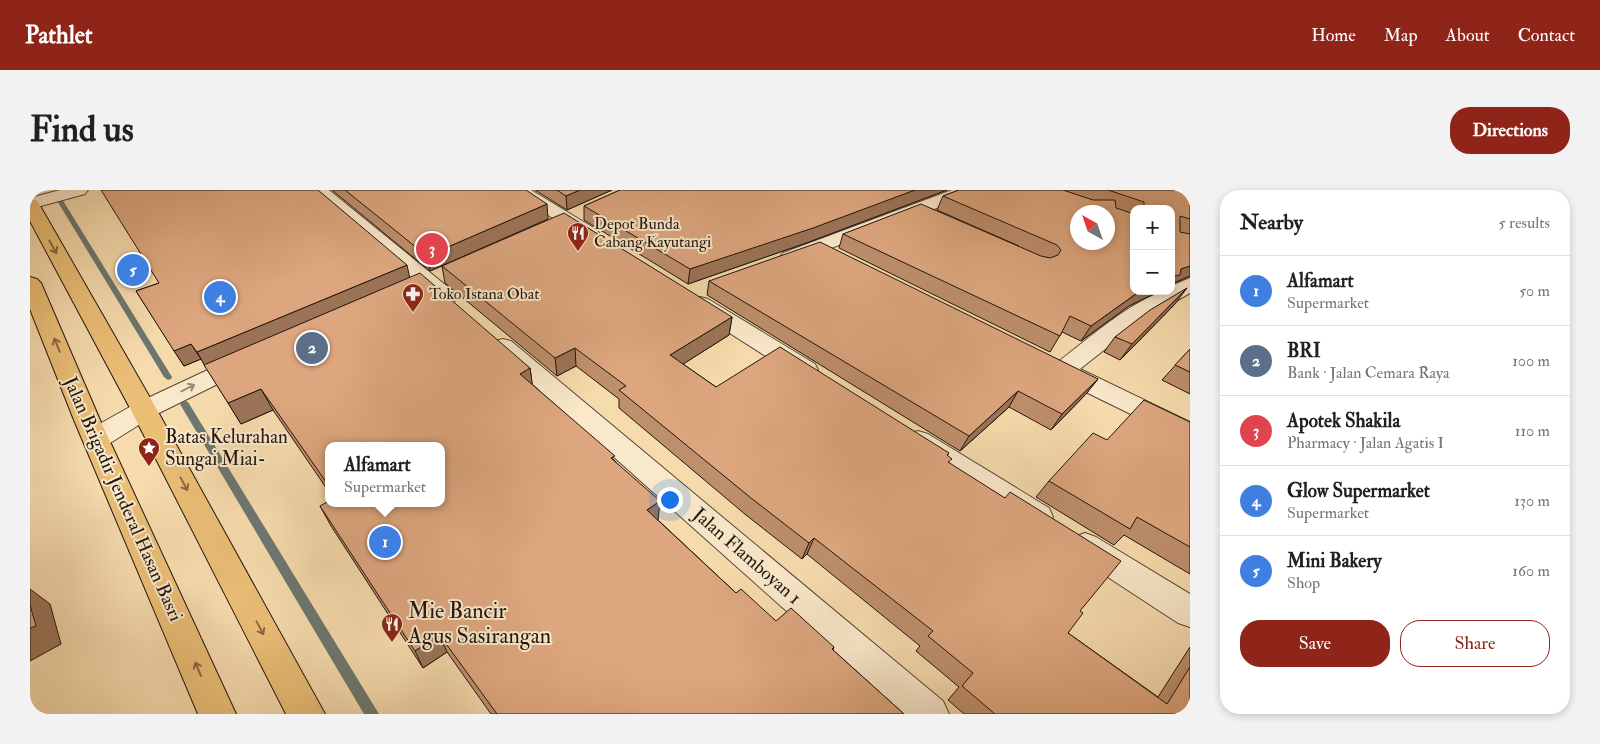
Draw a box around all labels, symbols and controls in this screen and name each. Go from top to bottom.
text: Pathlet [25,20,93,51]
text: Home [1311,24,1356,47]
text: Map [1384,24,1418,47]
text: About [1446,24,1490,47]
text: Contact [1518,24,1575,47]
button: Directions [1450,107,1570,154]
text: Find us [30,108,134,152]
north arrow [1070,205,1115,250]
map controls [1130,205,1175,295]
button: + [1130,205,1175,250]
text: Nearby [1240,209,1303,236]
text: 5 results [1499,213,1550,233]
place label: Depot Bunda Cabang Kayutangi [594,214,711,252]
restaurant icon: Depot Bunda Cabang Kayutangi [566,221,590,252]
pin: 3 [416,230,448,268]
one-way arrow [49,239,59,253]
button: − [1130,250,1175,295]
pin: 5 [117,251,149,289]
text: Alfamart [1287,269,1354,293]
pin: 4 [204,278,236,316]
text: 1 [1253,281,1259,301]
text: 50 m [1519,281,1550,301]
pharmacy icon: Toko Istana Obat [401,282,425,313]
place label: Toko Istana Obat [429,284,539,304]
text: Supermarket [1287,293,1369,313]
pin: 2 [296,329,328,367]
one-way arrow [52,338,61,354]
text: BRI [1287,339,1321,363]
text: 2 [1252,351,1260,371]
text: 100 m [1512,351,1550,371]
text: Bank · Jalan Cemara Raya [1287,363,1450,383]
street label: Jalan Brigadir Jenderal Hasan Basri [58,372,188,625]
one-way arrow [180,383,195,393]
text: Apotek Shakila [1287,409,1400,433]
text: 3 [1253,421,1259,441]
text: 110 m [1515,421,1550,441]
place label: Batas Kelurahan Sungai Miai- [165,425,288,471]
text: Pharmacy · Jalan Agatis I [1287,433,1444,453]
place icon: Batas Kelurahan Sungai Miai- [137,436,161,467]
popup [325,442,445,507]
text: Alfamart [344,453,411,477]
one-way arrow [179,477,189,491]
text: Supermarket [344,477,426,497]
text: Glow Supermarket [1287,479,1430,503]
your location [657,487,683,513]
text: 4 [1252,491,1260,511]
text: 130 m [1514,491,1550,511]
street label: Jalan Flamboyan 1 [687,502,806,610]
text: Supermarket [1287,503,1369,523]
pin: 1 [369,523,401,561]
text: Mini Bakery [1287,549,1382,573]
text: 5 [1252,561,1260,581]
text: 160 m [1512,561,1550,581]
text: Shop [1287,573,1320,593]
place label: Mie Bancir Agus Sasirangan [407,597,551,650]
restaurant icon: Mie Bancir Agus Sasirangan [380,612,404,643]
one-way arrow [256,620,265,635]
button: Save [1240,620,1390,667]
button: Share [1400,620,1550,667]
one-way arrow [192,662,202,677]

